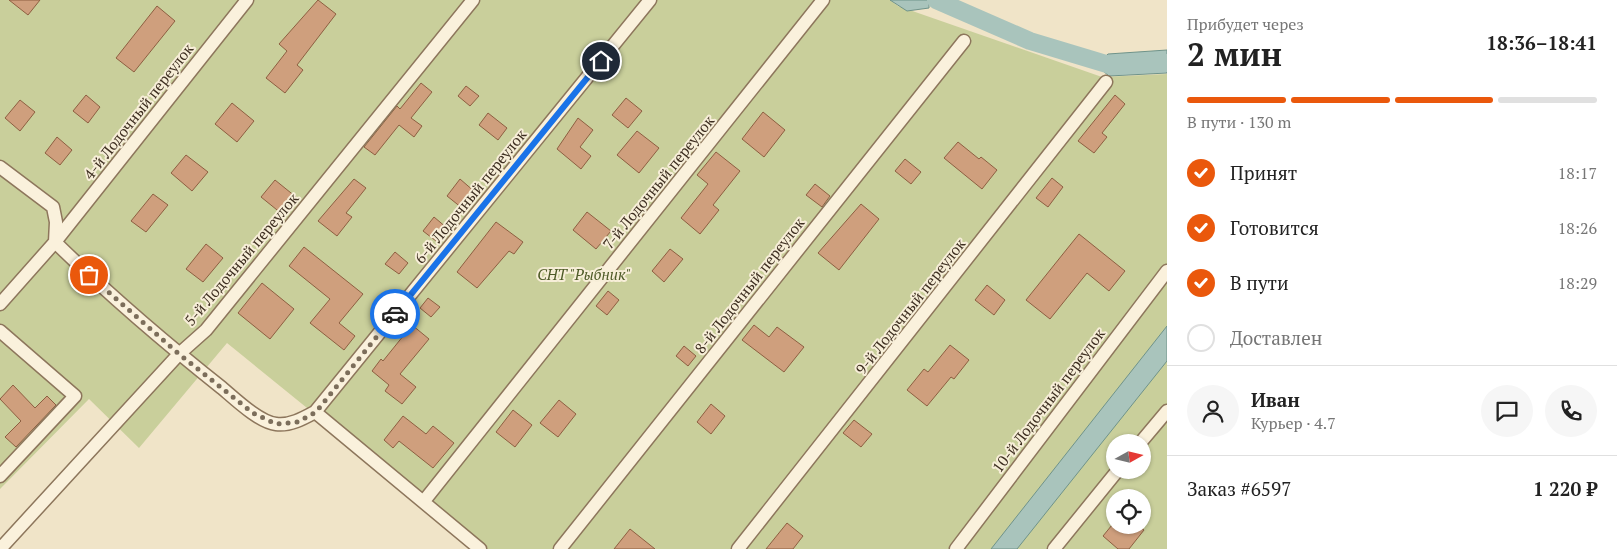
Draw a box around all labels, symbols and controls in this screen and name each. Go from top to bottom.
text: Прибудет через [1187,13,1304,35]
text: 18:36–18:41 [1486,30,1597,55]
text: 2 мин [1187,33,1282,75]
street label: 4-й Лодочный переулок [79,38,198,183]
pin [580,40,622,82]
icon: home [587,47,615,75]
street label: 7-й Лодочный переулок [598,110,719,253]
text: В пути · 130 m [1187,111,1291,133]
street label: 6-й Лодочный переулок [410,124,531,267]
icon: check [1187,159,1215,187]
text: Принят [1230,160,1297,185]
text: 18:17 [1558,162,1597,184]
street label: 5-й Лодочный переулок [180,188,303,330]
street label: 8-й Лодочный переулок [690,212,809,357]
icon: check [1187,214,1215,242]
text: Готовится [1230,215,1319,240]
text: 18:26 [1558,217,1597,239]
street label: 9-й Лодочный переулок [851,233,970,378]
pin [68,254,110,296]
icon: bag [75,261,103,289]
park label: СНТ "Рыбник" [537,264,631,284]
icon: check [1187,269,1215,297]
text: В пути [1230,270,1289,295]
text: 18:29 [1558,272,1597,294]
courier [370,289,420,339]
icon: car [381,300,409,328]
street label: 10-й Лодочный переулок [987,323,1109,476]
text: Доставлен [1230,325,1322,350]
button: person [1187,385,1239,437]
button: chat [1481,385,1533,437]
button: phone [1545,385,1597,437]
text: Иван [1251,387,1300,412]
text: Курьер · 4.7 [1251,412,1336,434]
north arrow [1106,434,1151,479]
map controls [1106,434,1151,534]
text: Заказ #6597 [1187,476,1291,501]
text: 1 220 ₽ [1533,476,1597,501]
button: locate [1106,489,1151,534]

